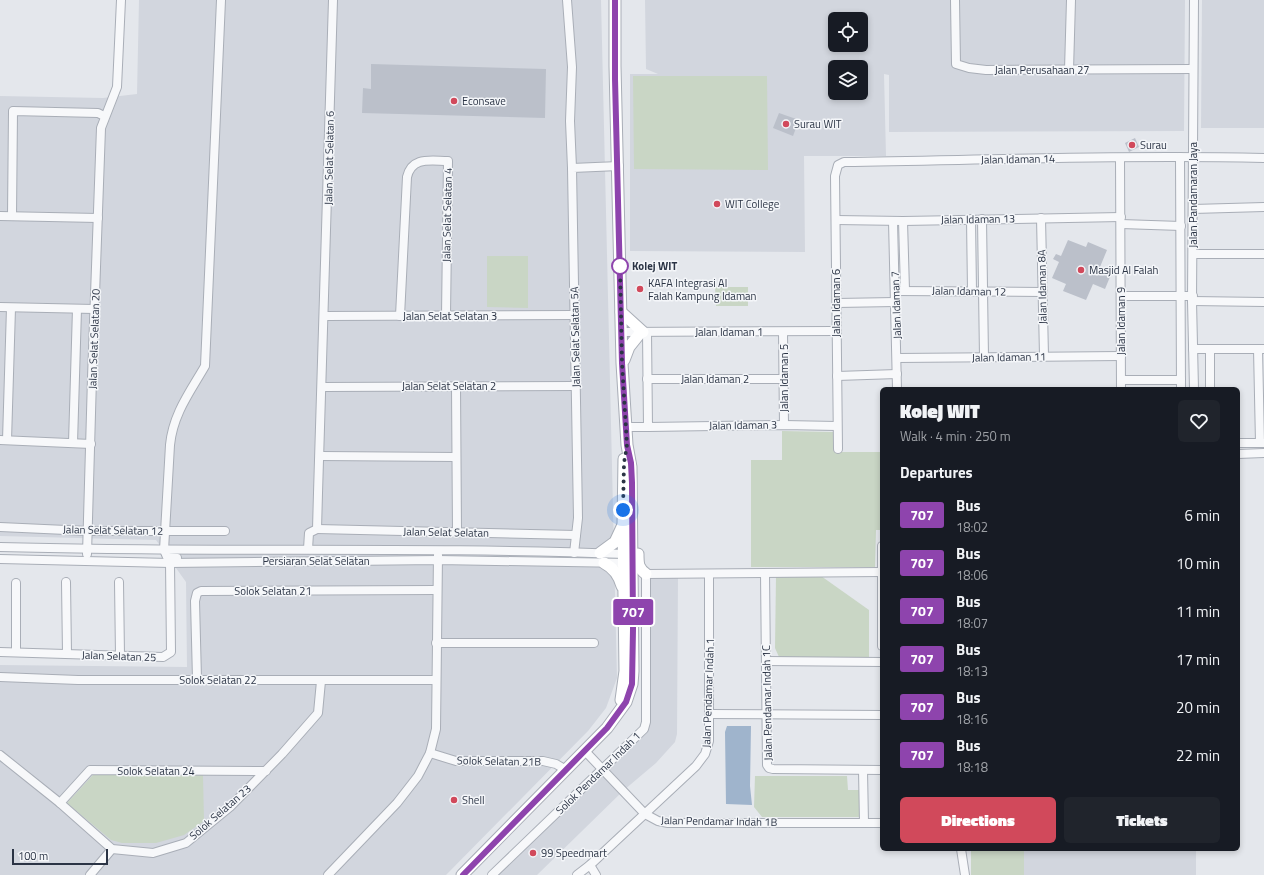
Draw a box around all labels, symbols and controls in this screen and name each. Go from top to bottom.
map controls [828,12,868,100]
button: locate [828,12,868,52]
button: layers [828,60,868,100]
street label: Jalan Perusahaan 27 [995,62,1089,78]
place label: Econsave [462,93,506,109]
marker: Econsave [449,96,459,106]
street label: Jalan Selat Selatan 6 [320,111,338,205]
place label: Surau WIT [794,116,842,132]
marker: Surau WIT [781,119,791,129]
place label: Surau [1140,137,1167,153]
marker: Surau [1127,140,1137,150]
street label: Jalan Pandamaran Jaya [1185,142,1201,248]
street label: Jalan Idaman 14 [981,150,1055,168]
street label: Jalan Selat Selatan 4 [438,168,456,262]
place label: WIT College [725,196,780,212]
marker: WIT College [712,199,722,209]
street label: Jalan Idaman 13 [941,210,1015,228]
street label: Jalan Idaman 8A [1033,249,1051,325]
marker: Kolej WIT [611,257,629,275]
place label: Kolej WIT [632,258,677,274]
place label: Masjid Al Falah [1089,262,1158,278]
marker: Masjid Al Falah [1076,265,1086,275]
street label: Jalan Idaman 6 [828,269,844,337]
street label: Jalan Idaman 7 [887,271,905,339]
place label: KAFA Integrasi Al Falah Kampung Idaman [648,275,757,304]
street label: Jalan Idaman 12 [932,282,1006,300]
marker: KAFA Integrasi Al Falah Kampung Idaman [635,284,645,294]
street label: Jalan Selat Selatan 5A [566,286,584,388]
street label: Jalan Idaman 9 [1113,287,1129,355]
street label: Jalan Selat Selatan 20 [84,288,104,390]
street label: Jalan Selat Selatan 3 [403,308,497,324]
street label: Jalan Idaman 1 [695,324,763,340]
street label: Jalan Idaman 5 [776,344,792,412]
street label: Jalan Idaman 11 [972,348,1046,366]
street label: Jalan Idaman 2 [681,371,749,387]
street label: Jalan Selat Selatan 2 [402,378,496,394]
text: Kolej WIT [900,396,980,425]
button: heart [1178,400,1220,442]
street label: Jalan Idaman 3 [709,416,777,434]
text: Walk · 4 min · 250 m [900,426,1011,446]
text: Departures [900,461,973,484]
text: Bus [956,494,981,517]
your location [613,500,633,520]
text: 707 [910,504,934,525]
text: 6 min [1184,504,1220,527]
text: 18:02 [956,517,988,537]
street label: Jalan Selat Selatan 12 [63,521,163,539]
street label: Jalan Selat Selatan [403,523,489,541]
text: Bus [956,542,981,565]
text: 707 [910,552,934,573]
text: 10 min [1176,552,1220,575]
street label: Persiaran Selat Selatan [262,553,370,569]
text: 18:06 [956,565,988,585]
street label: Solok Selatan 21 [234,583,312,599]
text: Bus [956,590,981,613]
line badge: 707 [610,599,656,625]
text: 707 [910,600,934,621]
text: 11 min [1176,600,1220,623]
text: 707 [621,601,645,622]
text: 18:07 [956,613,988,633]
street label: Jalan Pendamar Indah 1 [698,638,718,748]
text: Bus [956,638,981,661]
street label: Jalan Pendamar Indah 1C [758,645,776,761]
street label: Jalan Selatan 25 [81,647,157,665]
text: 707 [910,648,934,669]
text: 17 min [1176,648,1220,671]
text: 18:13 [956,661,988,681]
street label: Solok Selatan 22 [179,672,257,688]
text: Bus [956,686,981,709]
text: 707 [910,696,934,717]
text: 20 min [1176,696,1220,719]
text: 18:16 [956,709,988,729]
street label: Solok Pendamar Indah 1 [552,728,644,818]
text: Bus [956,734,981,757]
text: 707 [910,744,934,765]
text: 22 min [1176,744,1220,767]
street label: Solok Selatan 21B [457,752,541,770]
text: 18:18 [956,757,988,777]
street label: Solok Selatan 24 [117,763,195,779]
street label: Solok Selatan 23 [186,781,254,843]
place label: Shell [462,792,485,808]
marker: Shell [449,795,459,805]
button: Directions [900,797,1056,843]
button: Tickets [1064,797,1220,843]
street label: Jalan Pendamar Indah 1B [661,812,778,830]
place label: 99 Speedmart [541,845,607,861]
scale bar [12,847,108,866]
text: 100 m [18,848,48,864]
marker: 99 Speedmart [528,848,538,858]

